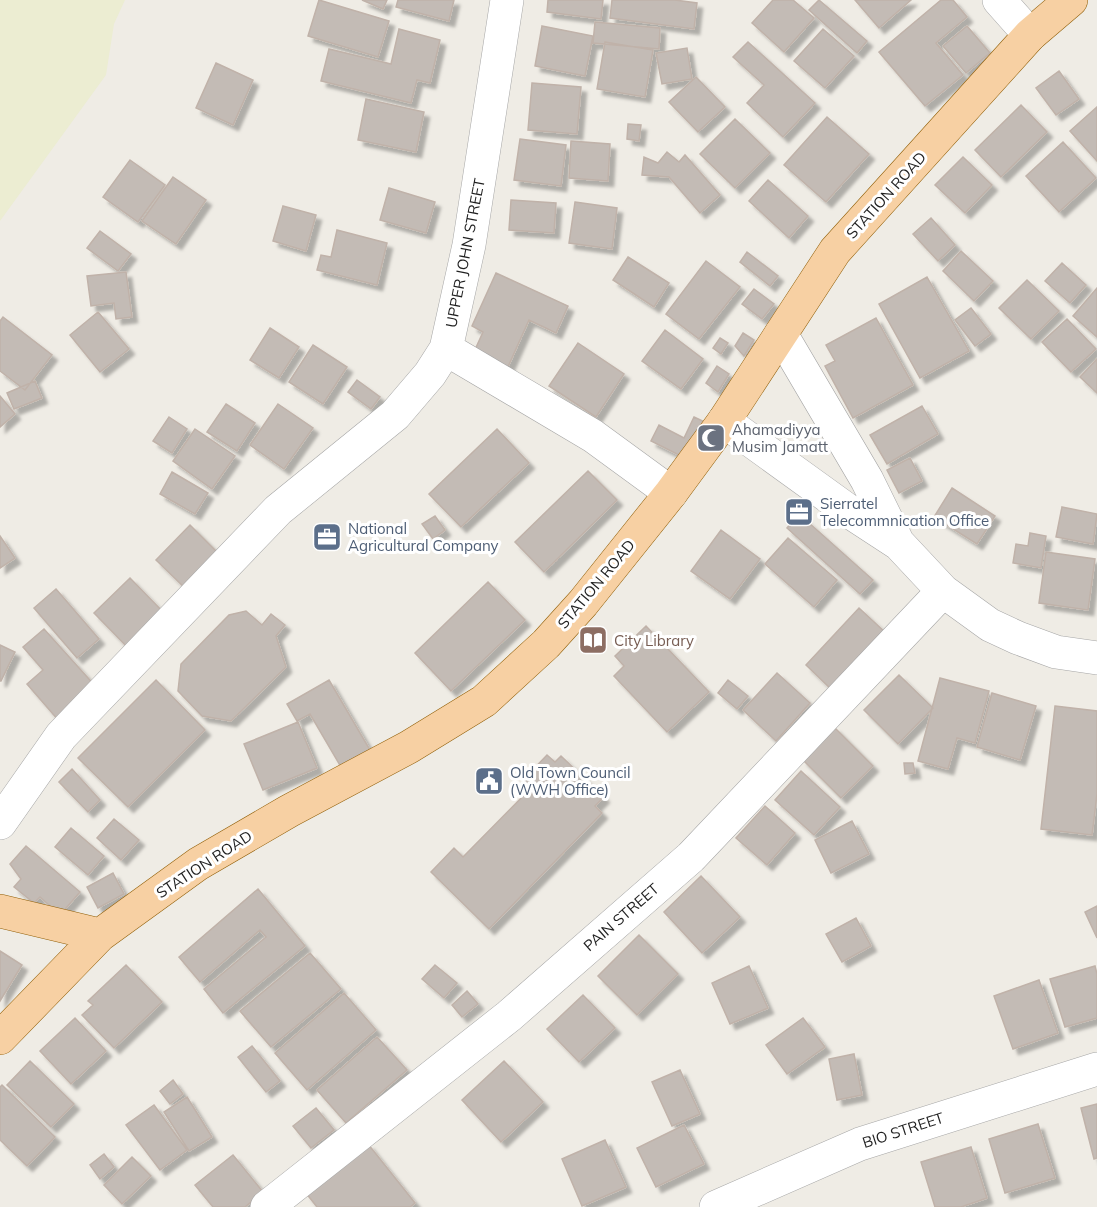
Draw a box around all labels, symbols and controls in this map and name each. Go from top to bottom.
street label: STATION ROAD [842,148,930,242]
street label: UPPER JOHN STREET [441,177,489,329]
place label: Ahamadiyya Musim Jamatt [732,420,828,456]
mosque icon: Ahamadiyya Musim Jamatt [695,422,727,454]
place label: Sierratel Telecommnication Office [820,494,989,530]
office icon: Sierratel Telecommnication Office [783,496,815,528]
place label: National Agricultural Company [348,519,499,555]
office icon: National Agricultural Company [311,521,343,553]
street label: STATION ROAD [553,536,639,632]
library icon: City Library [577,624,609,656]
place label: City Library [614,631,694,650]
place label: Old Town Council (WWH Office) [510,763,631,799]
public building icon: Old Town Council (WWH Office) [473,765,505,797]
street label: STATION ROAD [152,826,256,902]
street label: PAIN STREET [579,879,663,955]
street label: BIO STREET [860,1108,946,1152]

